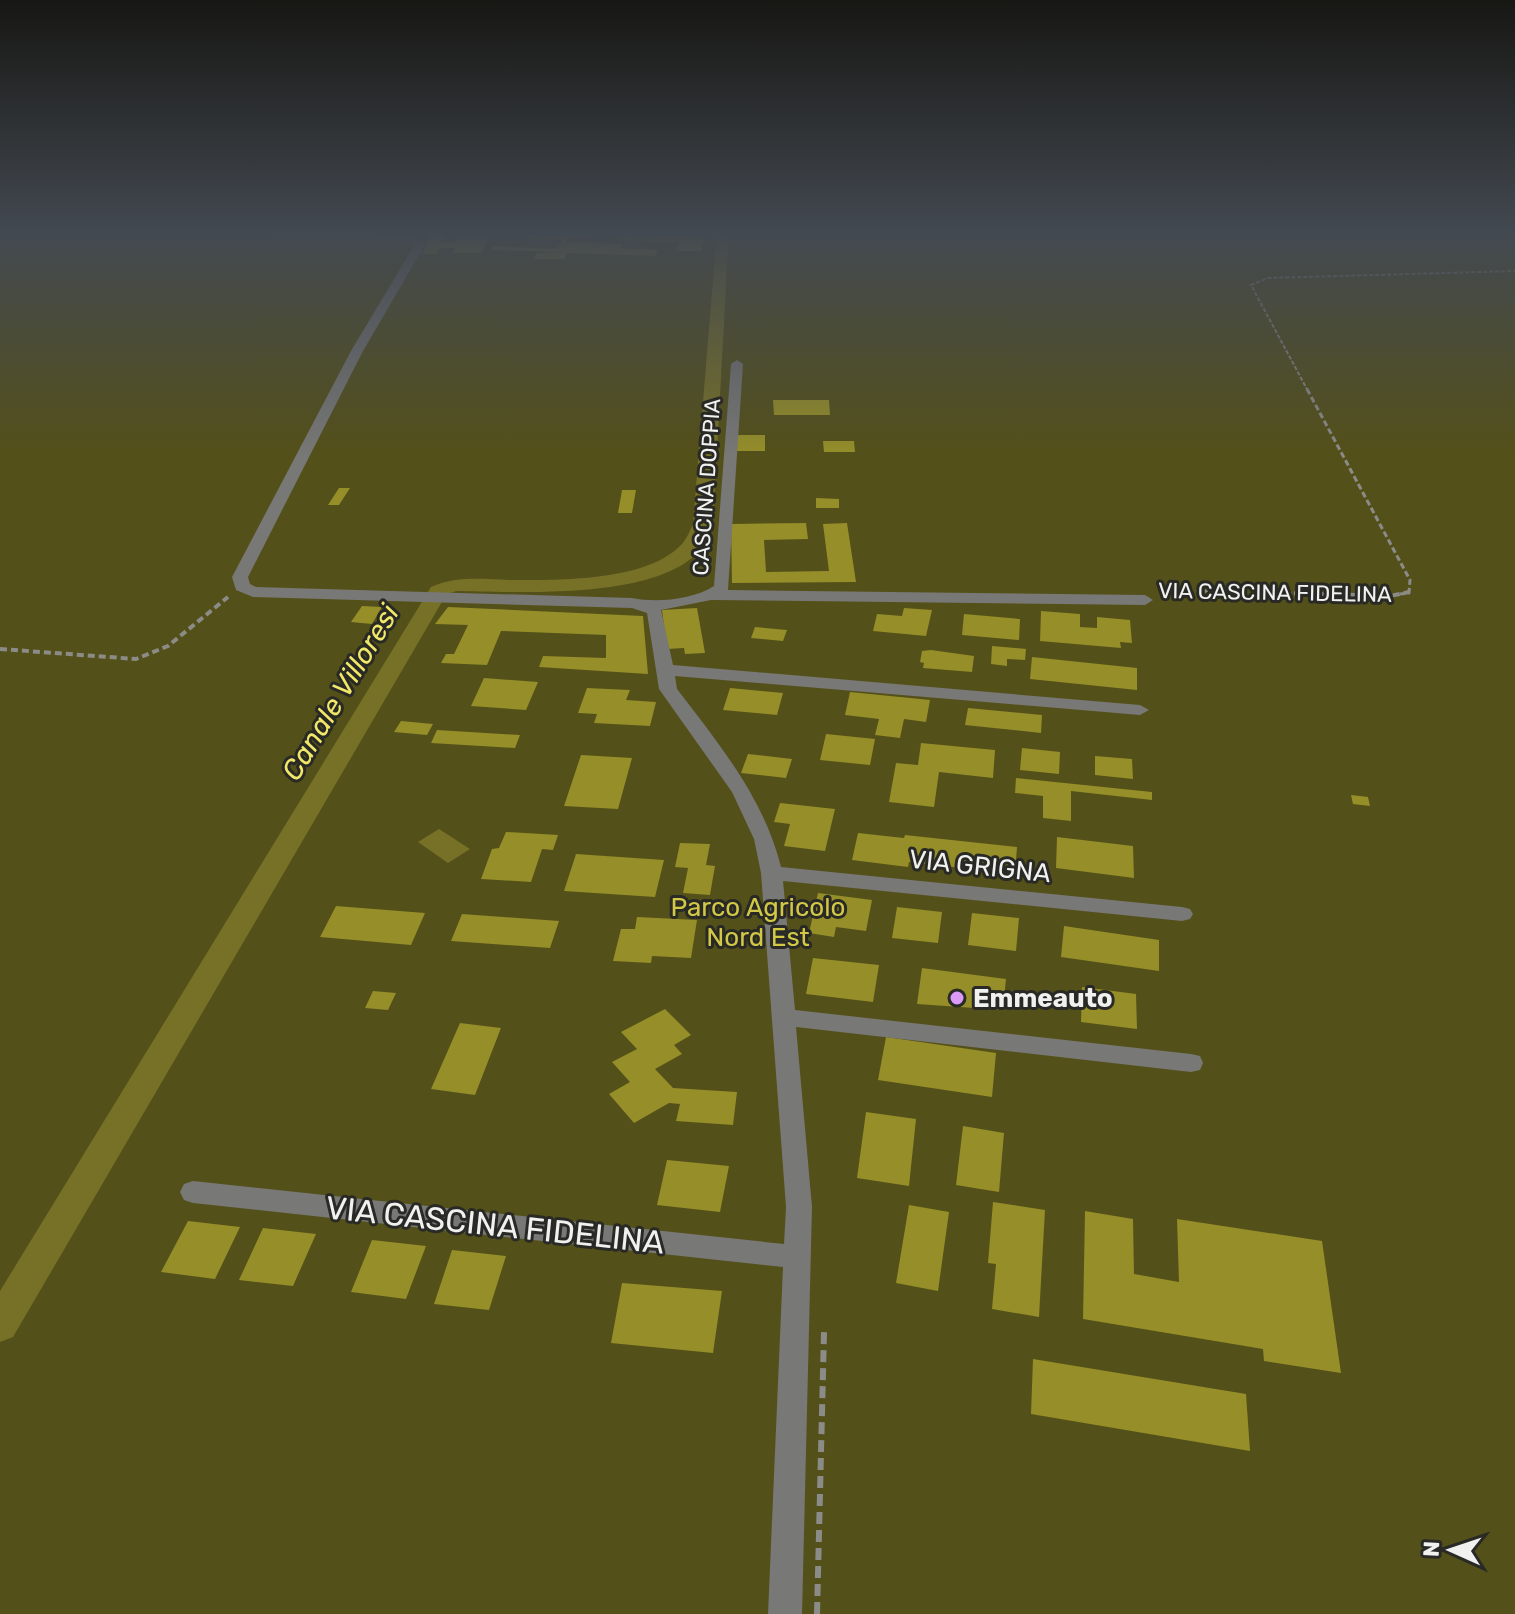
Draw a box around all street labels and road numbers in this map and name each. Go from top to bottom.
street label: CASCINA DOPPIA [687,397,726,576]
street label: VIA CASCINA FIDELINA [1158,577,1392,608]
street label: VIA GRIGNA [908,844,1052,889]
street label: VIA CASCINA FIDELINA [324,1188,666,1262]

